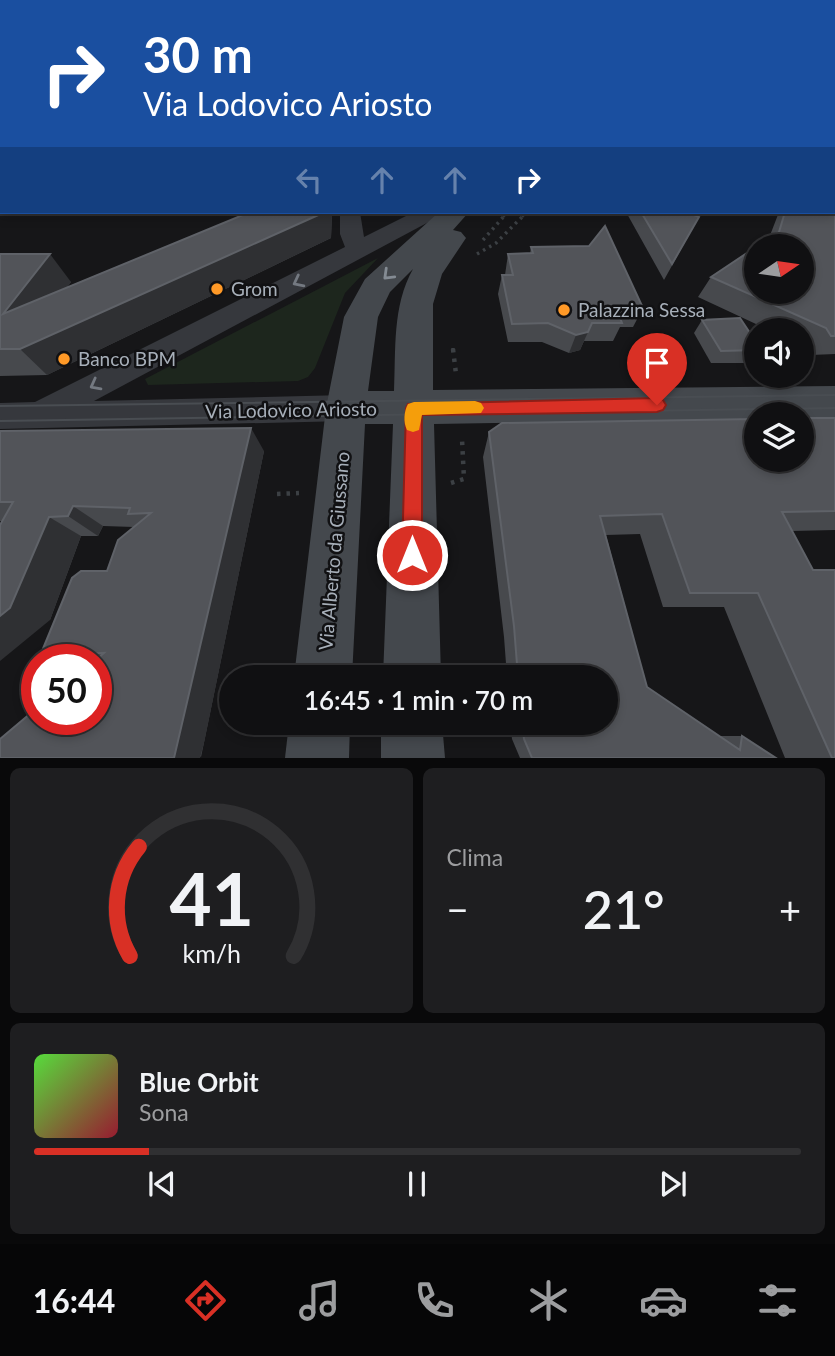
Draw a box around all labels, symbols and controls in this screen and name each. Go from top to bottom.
text: 30 m [143,25,253,83]
icon: right [28,28,119,119]
text: Via Lodovico Ariosto [143,84,432,123]
icon: left [290,161,328,199]
icon: ahead [363,161,401,199]
icon: ahead [436,161,474,199]
icon: right [509,161,547,199]
north arrow [744,234,814,304]
map controls [744,234,814,472]
one-way arrow [383,267,396,280]
one-way arrow [292,274,305,288]
place label: Grom [231,277,278,300]
marker: Grom [209,281,225,297]
place label: Palazzina Sessa [578,298,705,321]
marker: Palazzina Sessa [556,302,572,318]
button: sound [744,318,814,388]
pin [627,333,687,405]
icon: arrive [638,344,676,382]
place label: Banco BPM [78,347,176,370]
marker: Banco BPM [56,351,72,367]
one-way arrow [90,377,102,390]
street label: Via Lodovico Ariosto [205,397,377,422]
button: layers [744,402,814,472]
street label: Via Alberto da Giussano [313,451,354,651]
position arrow [375,518,449,592]
speed limit sign: 50 [21,644,112,735]
text: 16:45 · 1 min · 70 m [304,684,533,716]
text: Clima [447,843,503,871]
text: 41 [169,855,253,943]
text: 21° [583,878,665,940]
text: − [447,886,469,932]
text: + [779,886,801,932]
text: km/h [182,938,241,968]
text: Blue Orbit [139,1066,259,1098]
text: Sona [139,1098,189,1126]
icon: previous [143,1165,181,1203]
icon: pause [398,1165,436,1203]
icon: next [654,1165,692,1203]
icon: directions [181,1276,230,1325]
icon: music [295,1276,344,1325]
icon: phone [410,1276,459,1325]
icon: climate [524,1276,573,1325]
icon: car [639,1276,688,1325]
icon: filters [753,1276,802,1325]
text: 16:44 [33,1281,115,1320]

